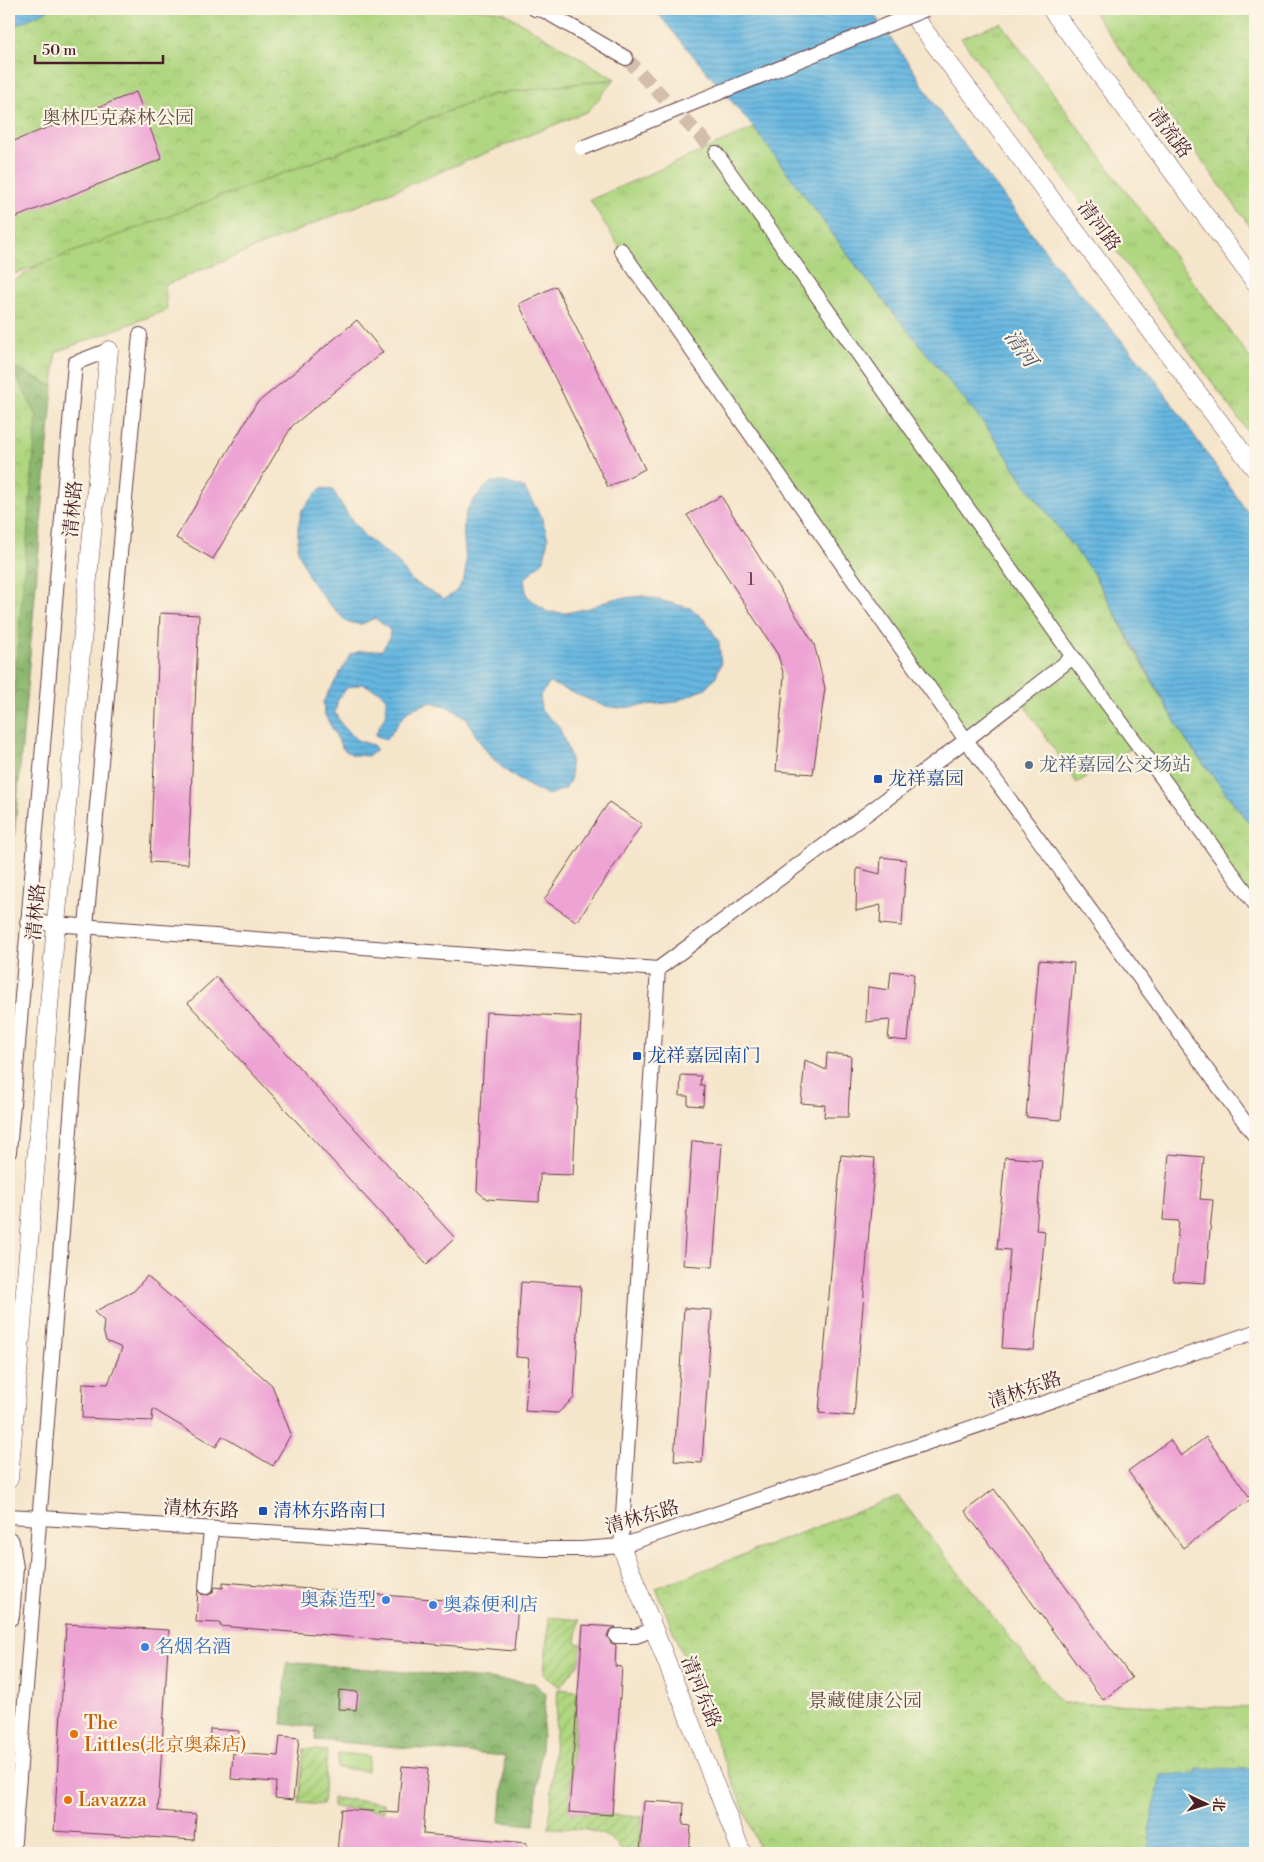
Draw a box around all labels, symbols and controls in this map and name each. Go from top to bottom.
scale bar [35,32,162,64]
text: 50 m [42,41,76,60]
street label: 清流路 [1143,103,1197,163]
park label: 奥林匹克森林公园 [42,106,194,130]
street label: 清河路 [1072,196,1126,256]
water label: 清河 [998,325,1044,375]
street label: 清林路 [59,480,87,538]
house number: 1 [748,570,755,590]
place label: 龙祥嘉园公交场站 [1039,753,1191,777]
marker: 龙祥嘉园公交场站 [1023,759,1035,771]
place label: 龙祥嘉园 [888,767,964,791]
marker: 龙祥嘉园 [872,773,884,785]
street label: 清林路 [22,883,50,941]
place label: 龙祥嘉园南门 [647,1044,761,1068]
marker: 龙祥嘉园南门 [631,1050,643,1062]
street label: 清林东路 [985,1366,1065,1414]
street label: 清林东路 [162,1495,240,1523]
street label: 清林东路 [602,1495,682,1539]
place label: 清林东路南口 [273,1499,387,1523]
marker: 清林东路南口 [257,1505,269,1517]
place label: 奥森造型 [300,1588,376,1612]
place label: 奥森便利店 [443,1593,538,1617]
marker: 奥森造型 [380,1594,392,1606]
marker: 奥森便利店 [427,1599,439,1611]
place label: 名烟名酒 [155,1635,231,1659]
marker: 名烟名酒 [139,1641,151,1653]
street label: 清河东路 [676,1652,726,1732]
park label: 景藏健康公园 [808,1689,922,1713]
place label: The Littles(北京奥森店) [84,1711,247,1757]
marker: The Littles(北京奥森店) [68,1728,80,1740]
north arrow [1182,1780,1232,1830]
place label: Lavazza [78,1788,147,1812]
marker: Lavazza [62,1794,74,1806]
text: 北 [1209,1797,1227,1812]

